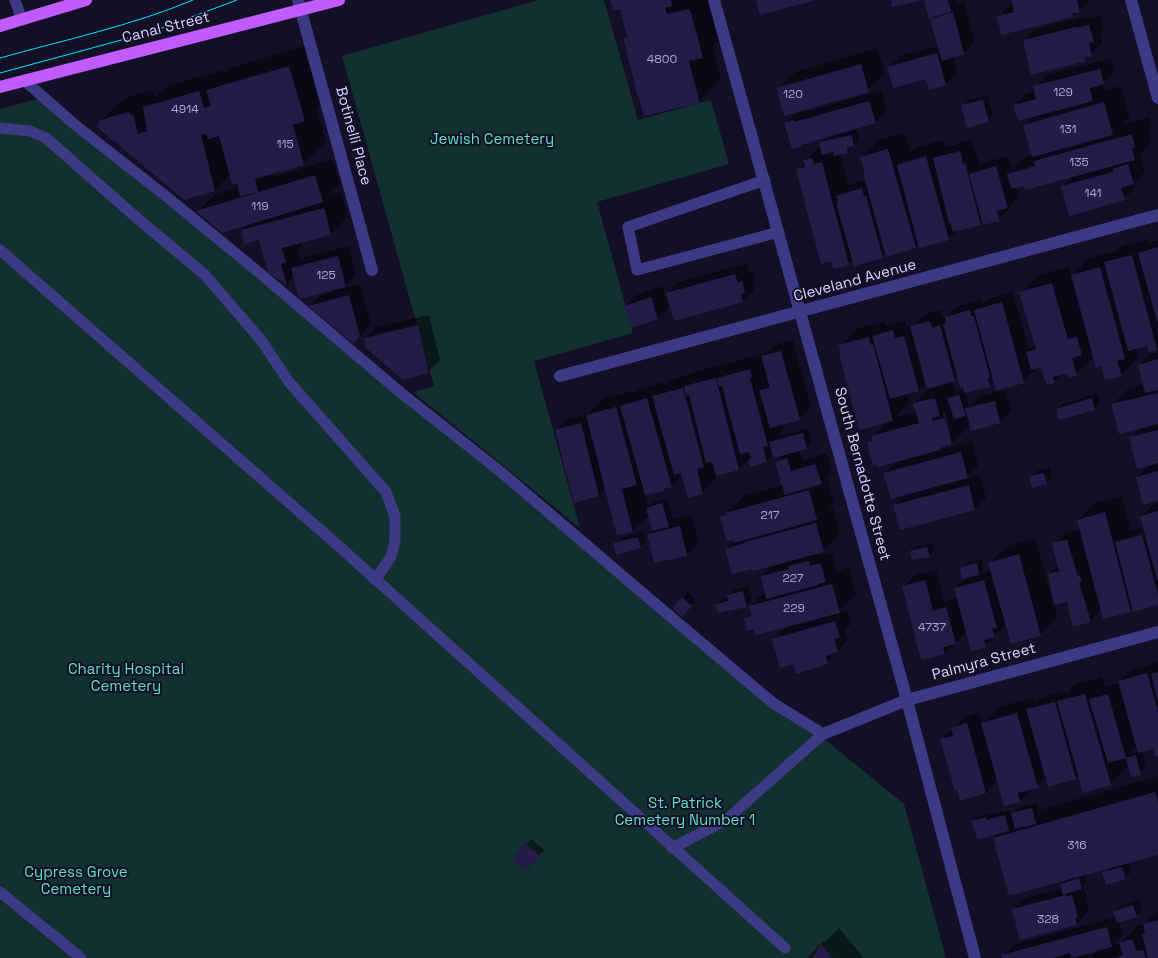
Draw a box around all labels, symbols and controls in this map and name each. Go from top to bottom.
street label: Canal Street [120,8,212,48]
house number: 4800 [647,53,677,67]
street label: Botinelli Place [331,85,375,187]
house number: 129 [1053,86,1073,100]
house number: 120 [783,88,803,102]
house number: 4914 [171,103,199,117]
house number: 131 [1059,123,1077,137]
park label: Jewish Cemetery [430,131,554,149]
house number: 115 [276,138,294,152]
house number: 135 [1069,156,1089,170]
house number: 141 [1084,187,1102,201]
house number: 119 [251,200,269,214]
street label: Cleveland Avenue [792,256,918,306]
house number: 125 [316,269,336,283]
street label: South Bernadotte Street [830,385,894,563]
house number: 217 [760,509,780,523]
house number: 227 [782,572,804,586]
house number: 229 [783,602,805,616]
house number: 4737 [918,621,946,635]
street label: Palmyra Street [930,639,1038,685]
park label: Charity Hospital Cemetery [68,661,184,696]
park label: St. Patrick Cemetery Number 1 [615,795,755,830]
house number: 316 [1067,839,1087,853]
park label: Cypress Grove Cemetery [24,864,128,899]
house number: 328 [1037,913,1059,927]

